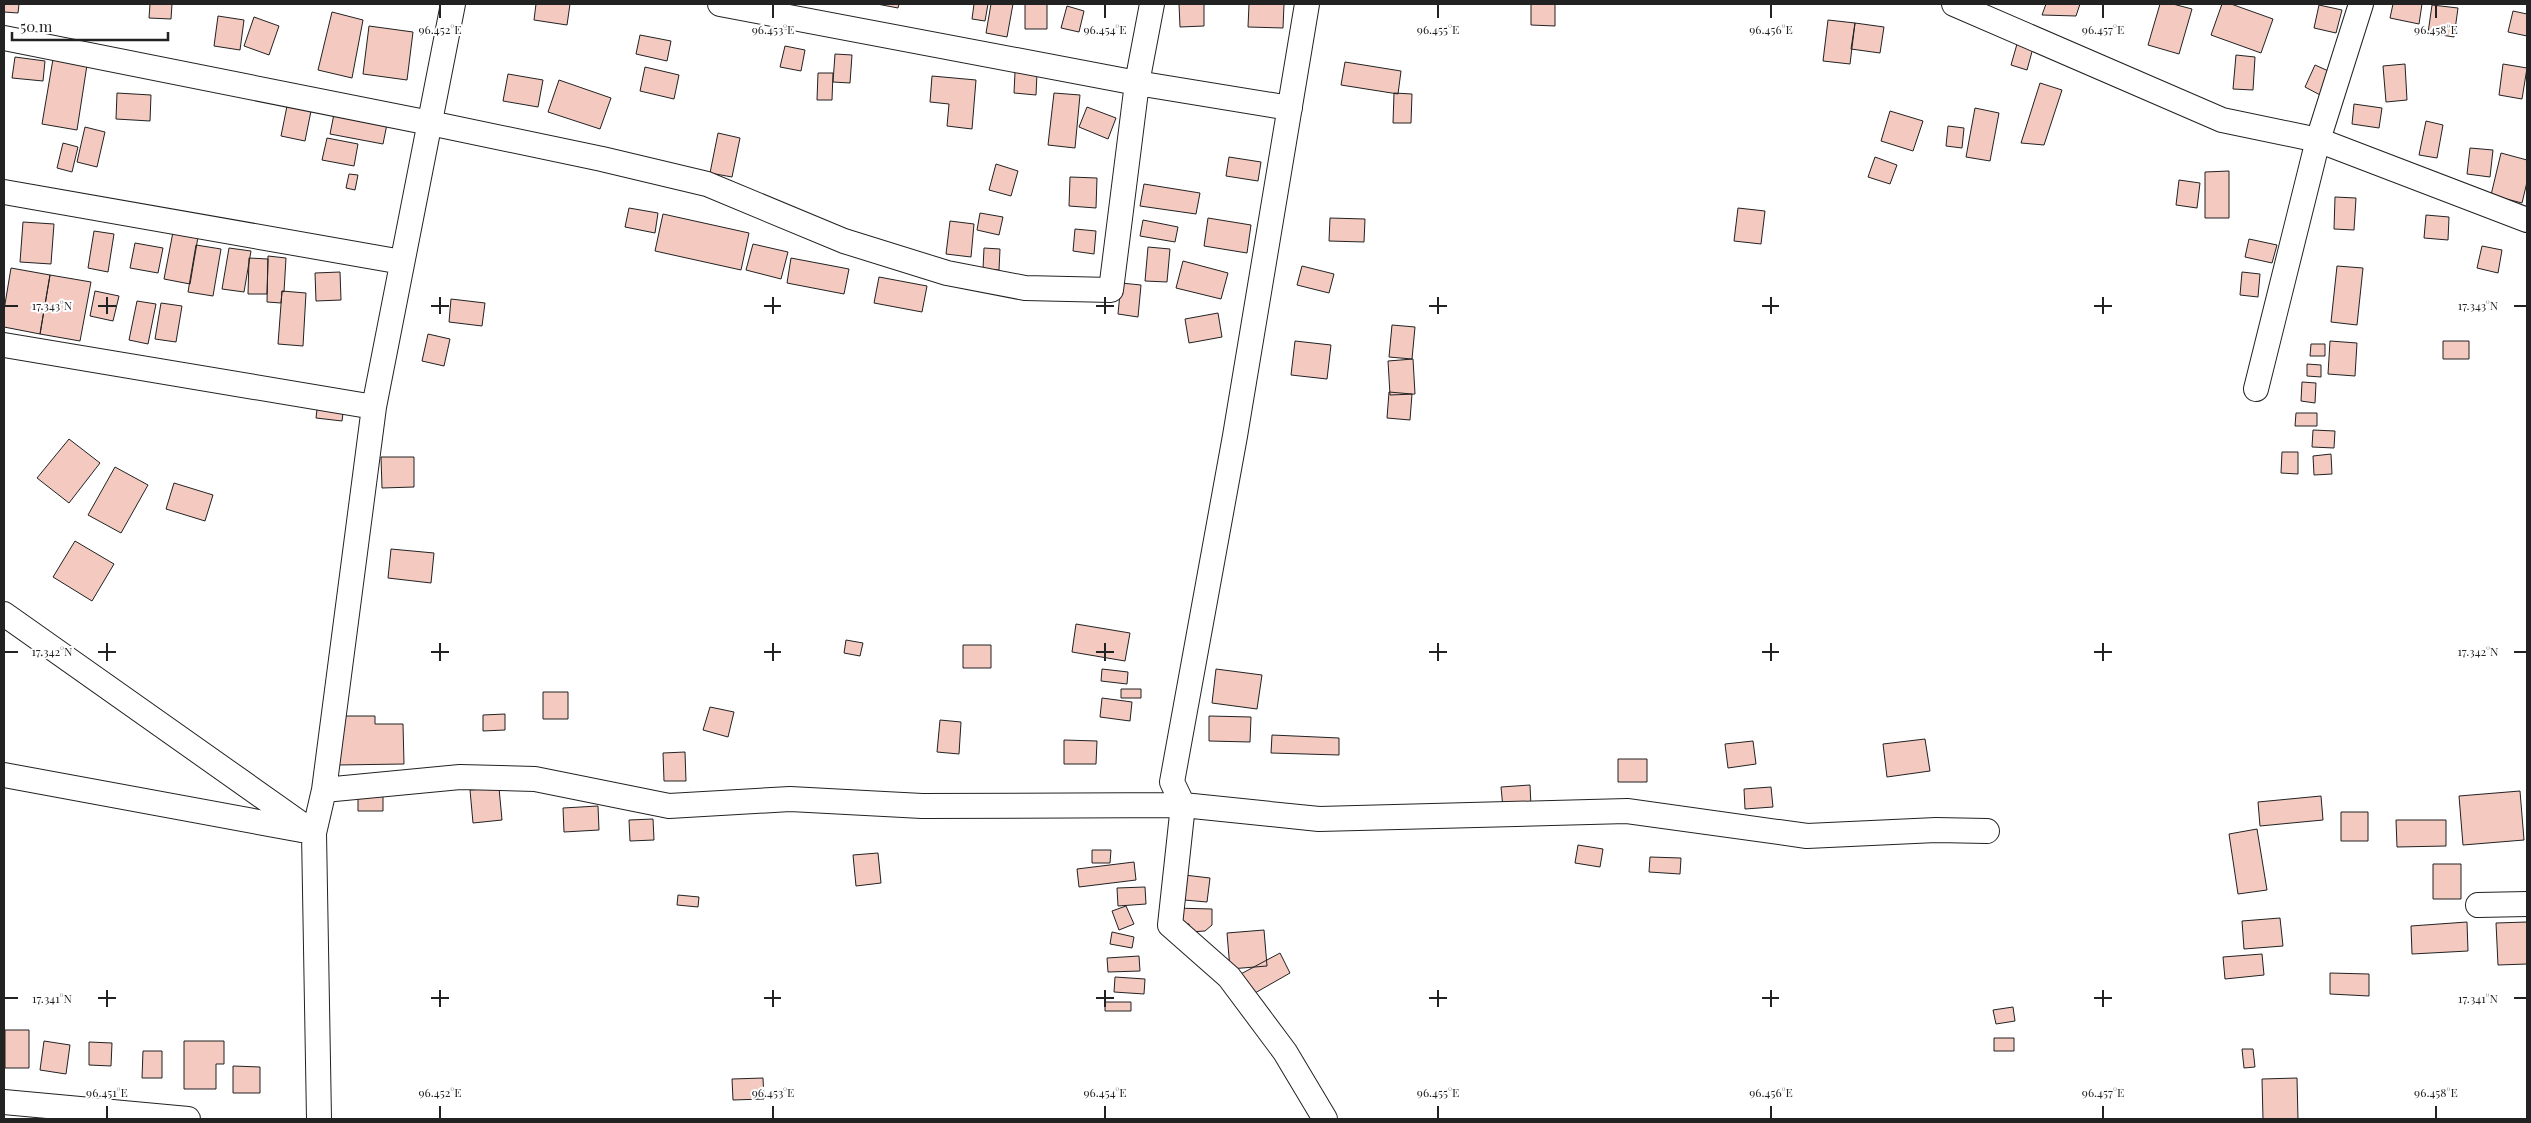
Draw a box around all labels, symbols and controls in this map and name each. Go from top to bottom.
scale bar [12,10,169,42]
text: 50 m [20,16,53,36]
text: 96.452°E [418,21,462,37]
text: 96.453°E [752,21,794,37]
text: 96.454°E [1083,21,1127,37]
text: 96.455°E [1417,21,1459,37]
text: 96.456°E [1749,21,1793,37]
text: 96.457°E [2082,21,2124,37]
text: 96.458°E [2414,21,2458,37]
text: 17.343°N [32,297,73,313]
text: 17.343°N [2458,297,2499,313]
text: 17.342°N [31,643,73,659]
text: 17.342°N [2457,643,2499,659]
text: 17.341°N [32,990,73,1006]
text: 17.341°N [2458,990,2499,1006]
text: 96.451°E [86,1084,128,1100]
text: 96.452°E [418,1084,462,1100]
text: 96.453°E [752,1084,794,1100]
text: 96.454°E [1083,1084,1127,1100]
text: 96.455°E [1417,1084,1459,1100]
text: 96.456°E [1749,1084,1793,1100]
text: 96.457°E [2082,1084,2124,1100]
text: 96.458°E [2414,1084,2458,1100]

